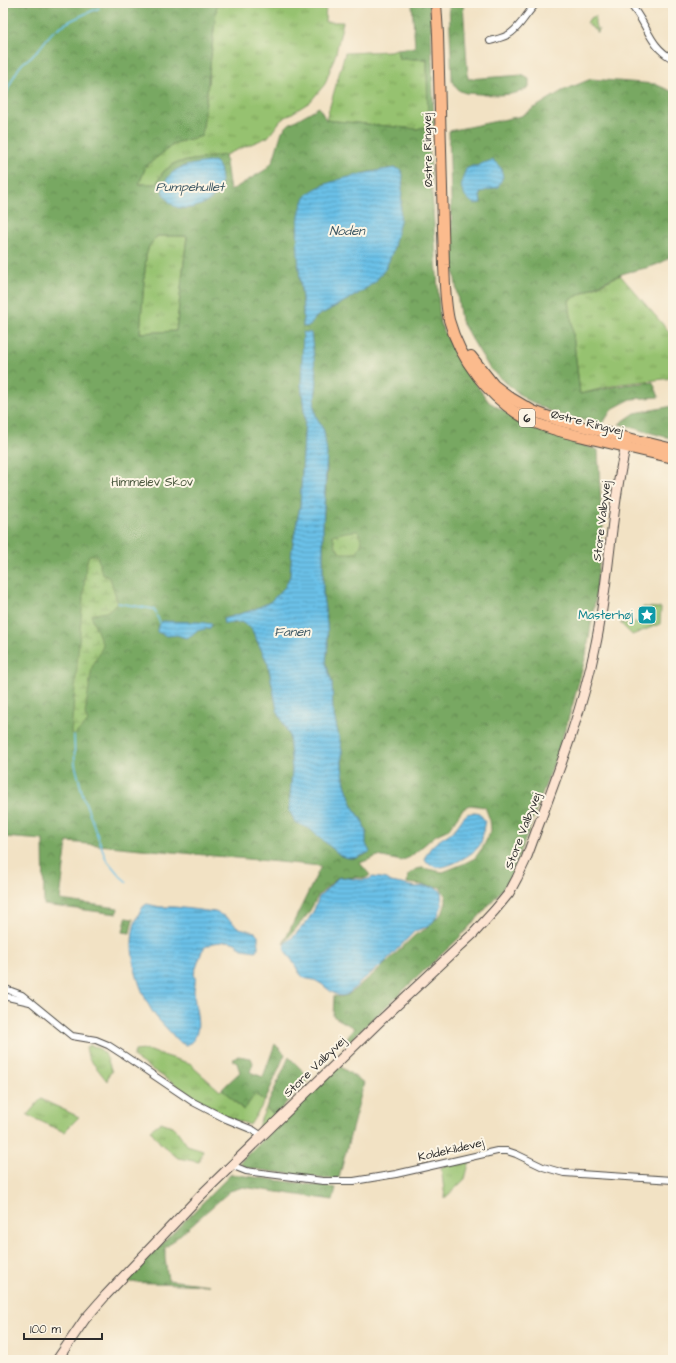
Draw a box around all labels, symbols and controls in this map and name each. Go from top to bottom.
street label: Østre Ringvej [419,112,438,187]
water label: Pumpehullet [156,178,226,196]
water label: Noden [329,222,366,240]
street label: Østre Ringvej [549,406,626,441]
road number: 6 [519,409,535,427]
park label: Himmelev Skov [111,474,194,491]
street label: Store Valbyvej [589,479,616,562]
place icon: Masterhøj [636,604,658,626]
place label: Masterhøj [578,607,634,624]
water label: Fanen [274,623,311,641]
street label: Store Valbyvej [501,789,547,872]
street label: Store Valbyvej [280,1032,351,1102]
street label: Koldekildevej [416,1134,486,1166]
scale bar [24,1315,102,1341]
text: 100 m [30,1321,61,1338]

